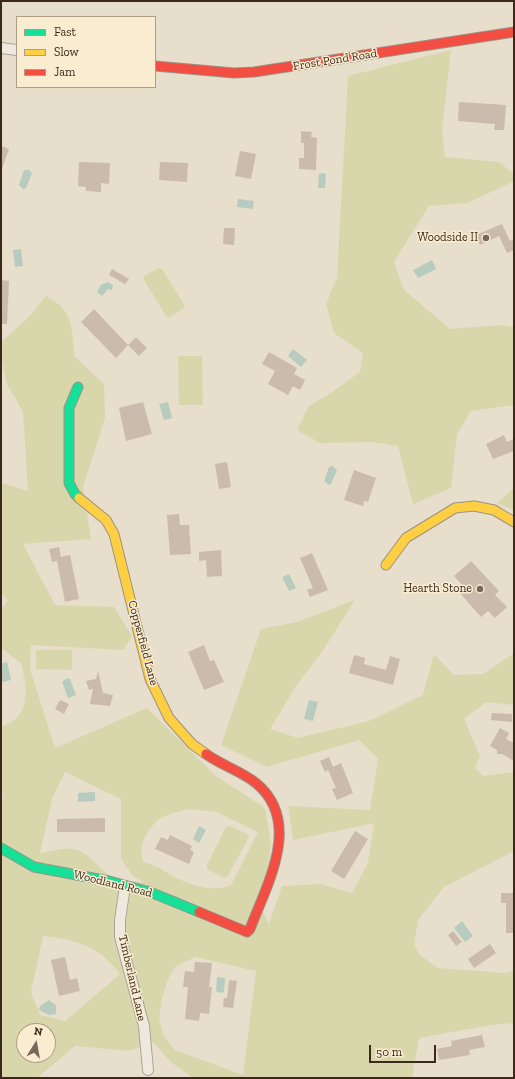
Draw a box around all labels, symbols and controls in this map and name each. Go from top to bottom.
legend [16,16,156,88]
text: Fast [54,25,76,39]
text: Slow [54,45,79,59]
street label: Frost Pond Road [292,46,378,74]
text: Jam [54,65,75,79]
place label: Woodside II [417,231,478,245]
marker: Woodside II [481,233,491,243]
place label: Hearth Stone [403,582,472,596]
marker: Hearth Stone [475,584,485,594]
street label: Copperfield Lane [125,599,161,687]
street label: Woodland Road [72,867,154,901]
street label: Timberland Lane [115,933,149,1023]
north arrow [16,1023,56,1063]
text: N [33,1025,44,1039]
scale bar [371,1037,438,1063]
text: 50 m [376,1045,402,1059]

